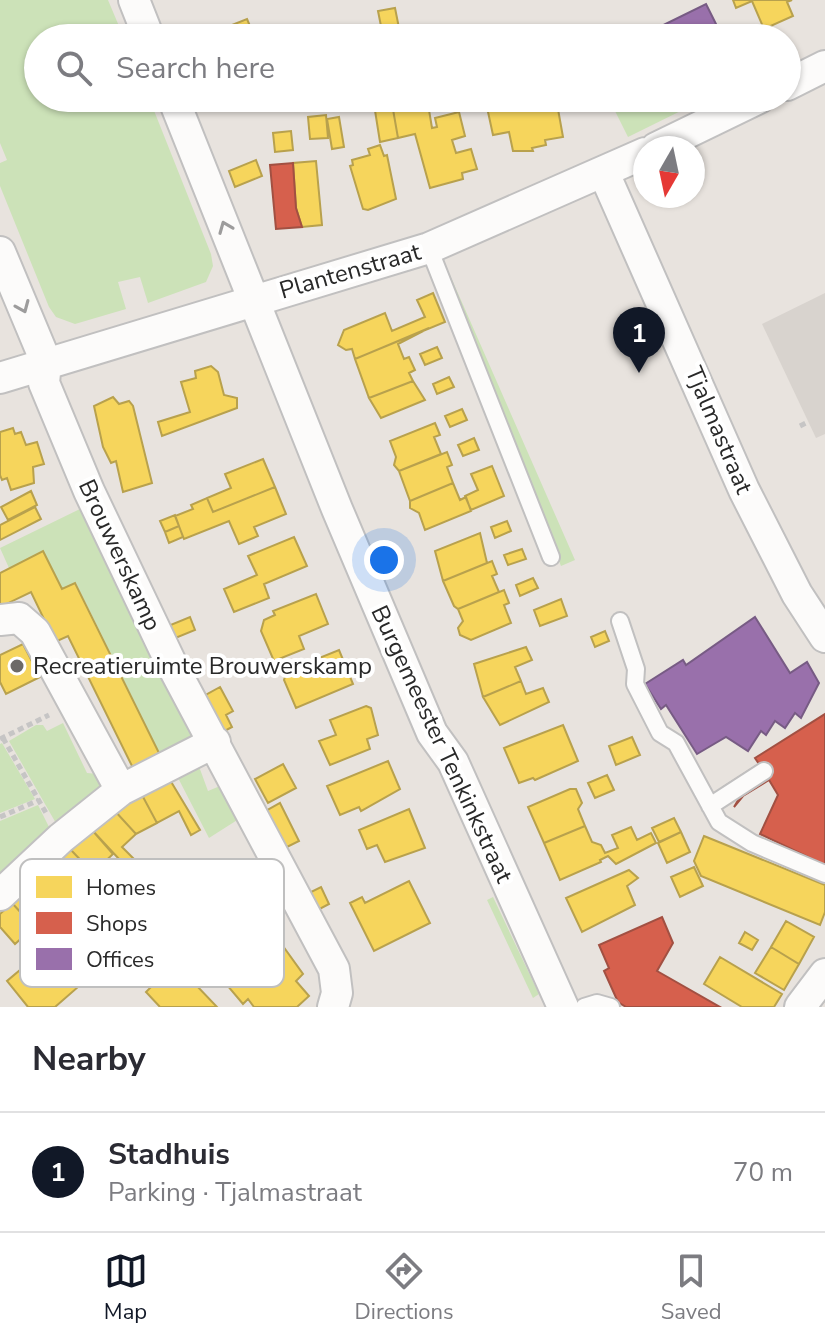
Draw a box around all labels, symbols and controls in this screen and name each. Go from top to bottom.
search box [24,24,801,112]
icon: search [52,46,96,90]
text: Search here [116,48,275,89]
north arrow [633,136,705,208]
one-way arrow [218,221,235,235]
street label: Plantenstraat [276,235,425,306]
one-way arrow [13,299,30,313]
pin: 1 [613,307,665,373]
street label: Tjalmastraat [678,361,760,499]
street label: Brouwerskamp [71,474,169,636]
your location [364,540,404,580]
street label: Burgemeester Tenkinkstraat [364,600,521,888]
place label: Recreatieruimte Brouwerskamp [33,650,372,682]
marker: Recreatieruimte Brouwerskamp [8,657,26,675]
legend [20,859,284,987]
text: Homes [86,873,156,903]
text: Shops [86,909,148,939]
text: Offices [86,945,154,975]
text: Nearby [32,1036,146,1082]
text: Stadhuis [108,1134,230,1175]
text: 1 [50,1155,66,1190]
text: 70 m [733,1155,793,1190]
text: Parking · Tjalmastraat [108,1175,362,1210]
tab: Map [104,1249,148,1327]
tab: Directions [355,1249,454,1327]
tab: Saved [661,1249,721,1327]

